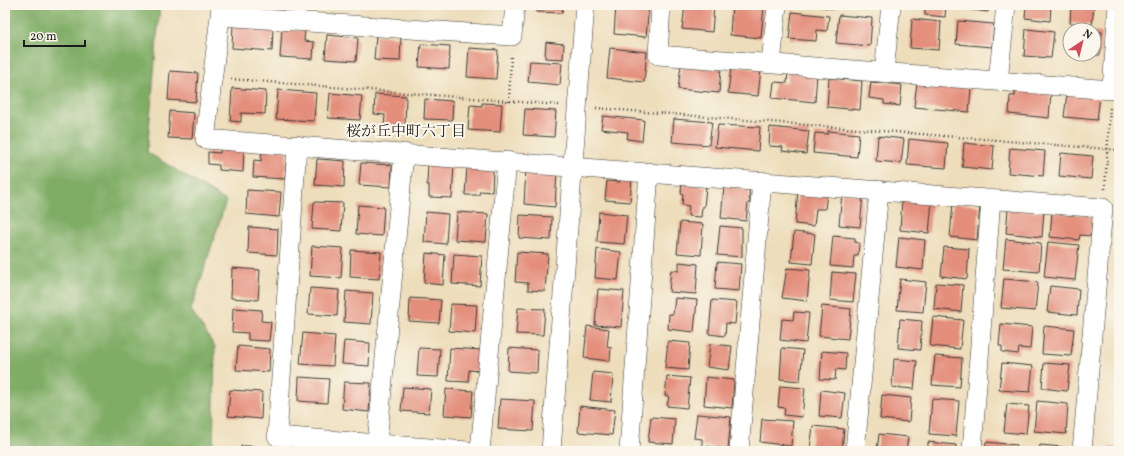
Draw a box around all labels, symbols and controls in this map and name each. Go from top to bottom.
scale bar [24,22,85,48]
north arrow [1062,22,1102,62]
text: N [1079,27,1094,43]
text: 20 m [30,29,57,45]
district label: 桜が丘中町六丁目 [346,122,466,143]

